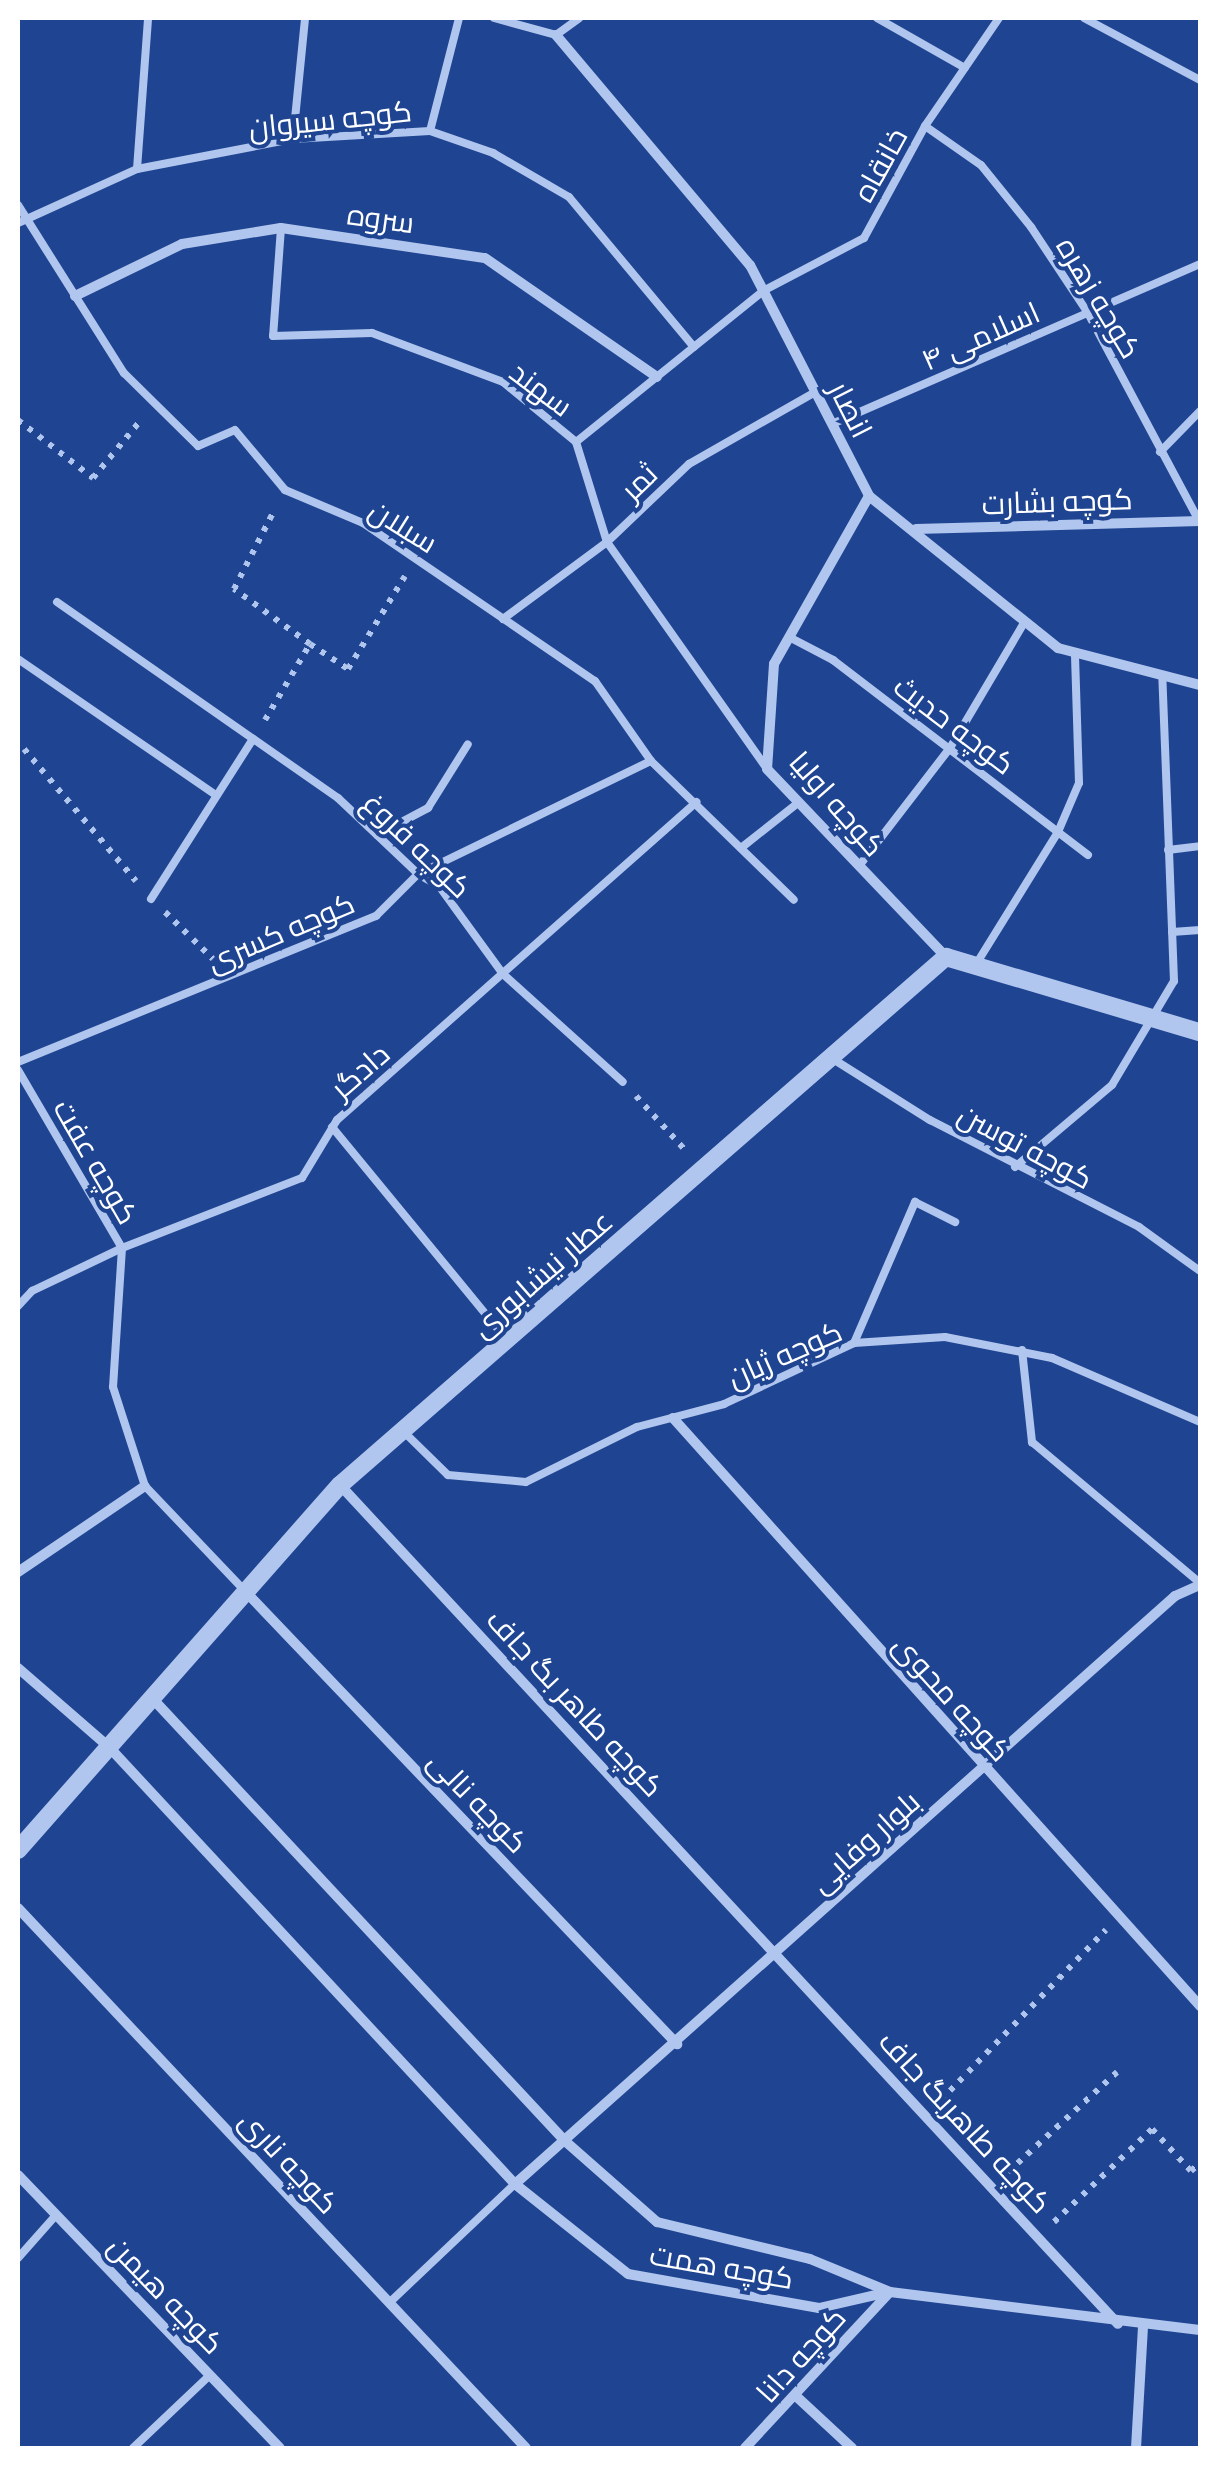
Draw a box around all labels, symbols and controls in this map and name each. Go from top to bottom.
street label: کوچه سیروان [247,92,413,144]
street label: خانقاه [844,121,914,207]
street label: سروه [345,195,417,239]
street label: کوچه زهره [1050,230,1150,364]
street label: اسلامی ۴ [915,293,1045,377]
street label: سهند [503,353,581,423]
street label: انصار [823,375,881,443]
street label: ثمر [612,455,664,507]
street label: کوچه بشارت [981,479,1133,521]
street label: سبلان [363,490,445,560]
street label: کوچه حدیث [887,667,1023,781]
street label: کوچه اولیا [783,743,893,863]
street label: کوچه فروغ [356,784,480,904]
street label: کوچه کسری [201,884,359,978]
street label: دادگر [322,1035,396,1105]
street label: کوچه عفت [47,1092,147,1230]
street label: کوچه توسن [952,1095,1100,1195]
street label: عطار نیشابوری [463,1202,619,1344]
street label: کوچه ژیان [721,1312,847,1394]
street label: کوچه طاهر بگ جاف [480,1601,672,1803]
street label: کوچه محوی [887,1626,1019,1768]
street label: کوچه نالی [421,1742,537,1860]
street label: بلوار وفایی [802,1782,926,1900]
street label: کوچه طاهربگ جاف [872,2022,1060,2220]
street label: کوچه ناری [233,2102,347,2220]
street label: کوچه هیمن [102,2227,232,2361]
street label: کوچه همت [647,2235,797,2295]
street label: کوچه دانا [748,2299,852,2409]

